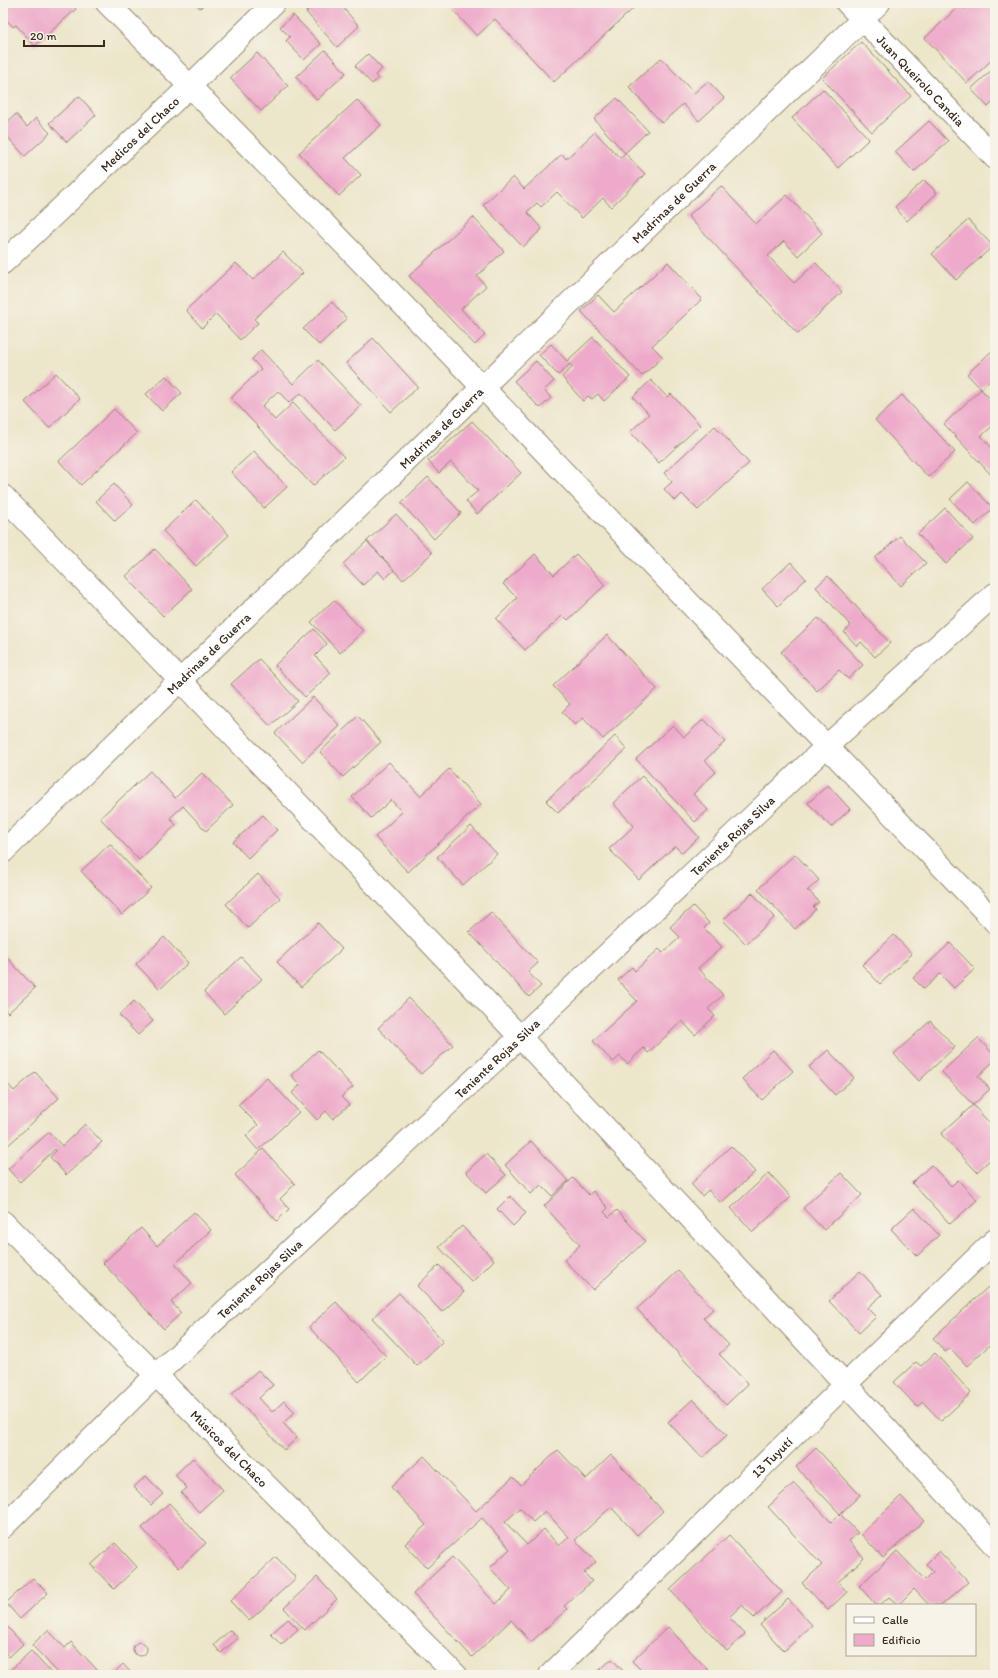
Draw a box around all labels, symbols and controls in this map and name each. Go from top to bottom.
scale bar [24,22,104,48]
text: 20 m [30,29,57,43]
street label: Juan Queirolo Candia [874,32,968,129]
street label: Medicos del Chaco [97,93,182,174]
street label: Madrinas de Guerra [629,158,719,246]
street label: Madrinas de Guerra [396,383,486,471]
street label: Madrinas de Guerra [163,609,254,697]
street label: Teniente Rojas Silva [687,792,778,879]
street label: Teniente Rojas Silva [452,1015,543,1101]
street label: Teniente Rojas Silva [214,1235,305,1322]
street label: Músicos del Chaco [188,1407,271,1490]
street label: 13 Tuyutí [748,1433,796,1480]
legend [846,1604,976,1656]
text: Calle [882,1613,909,1627]
text: Edificio [882,1633,921,1647]

